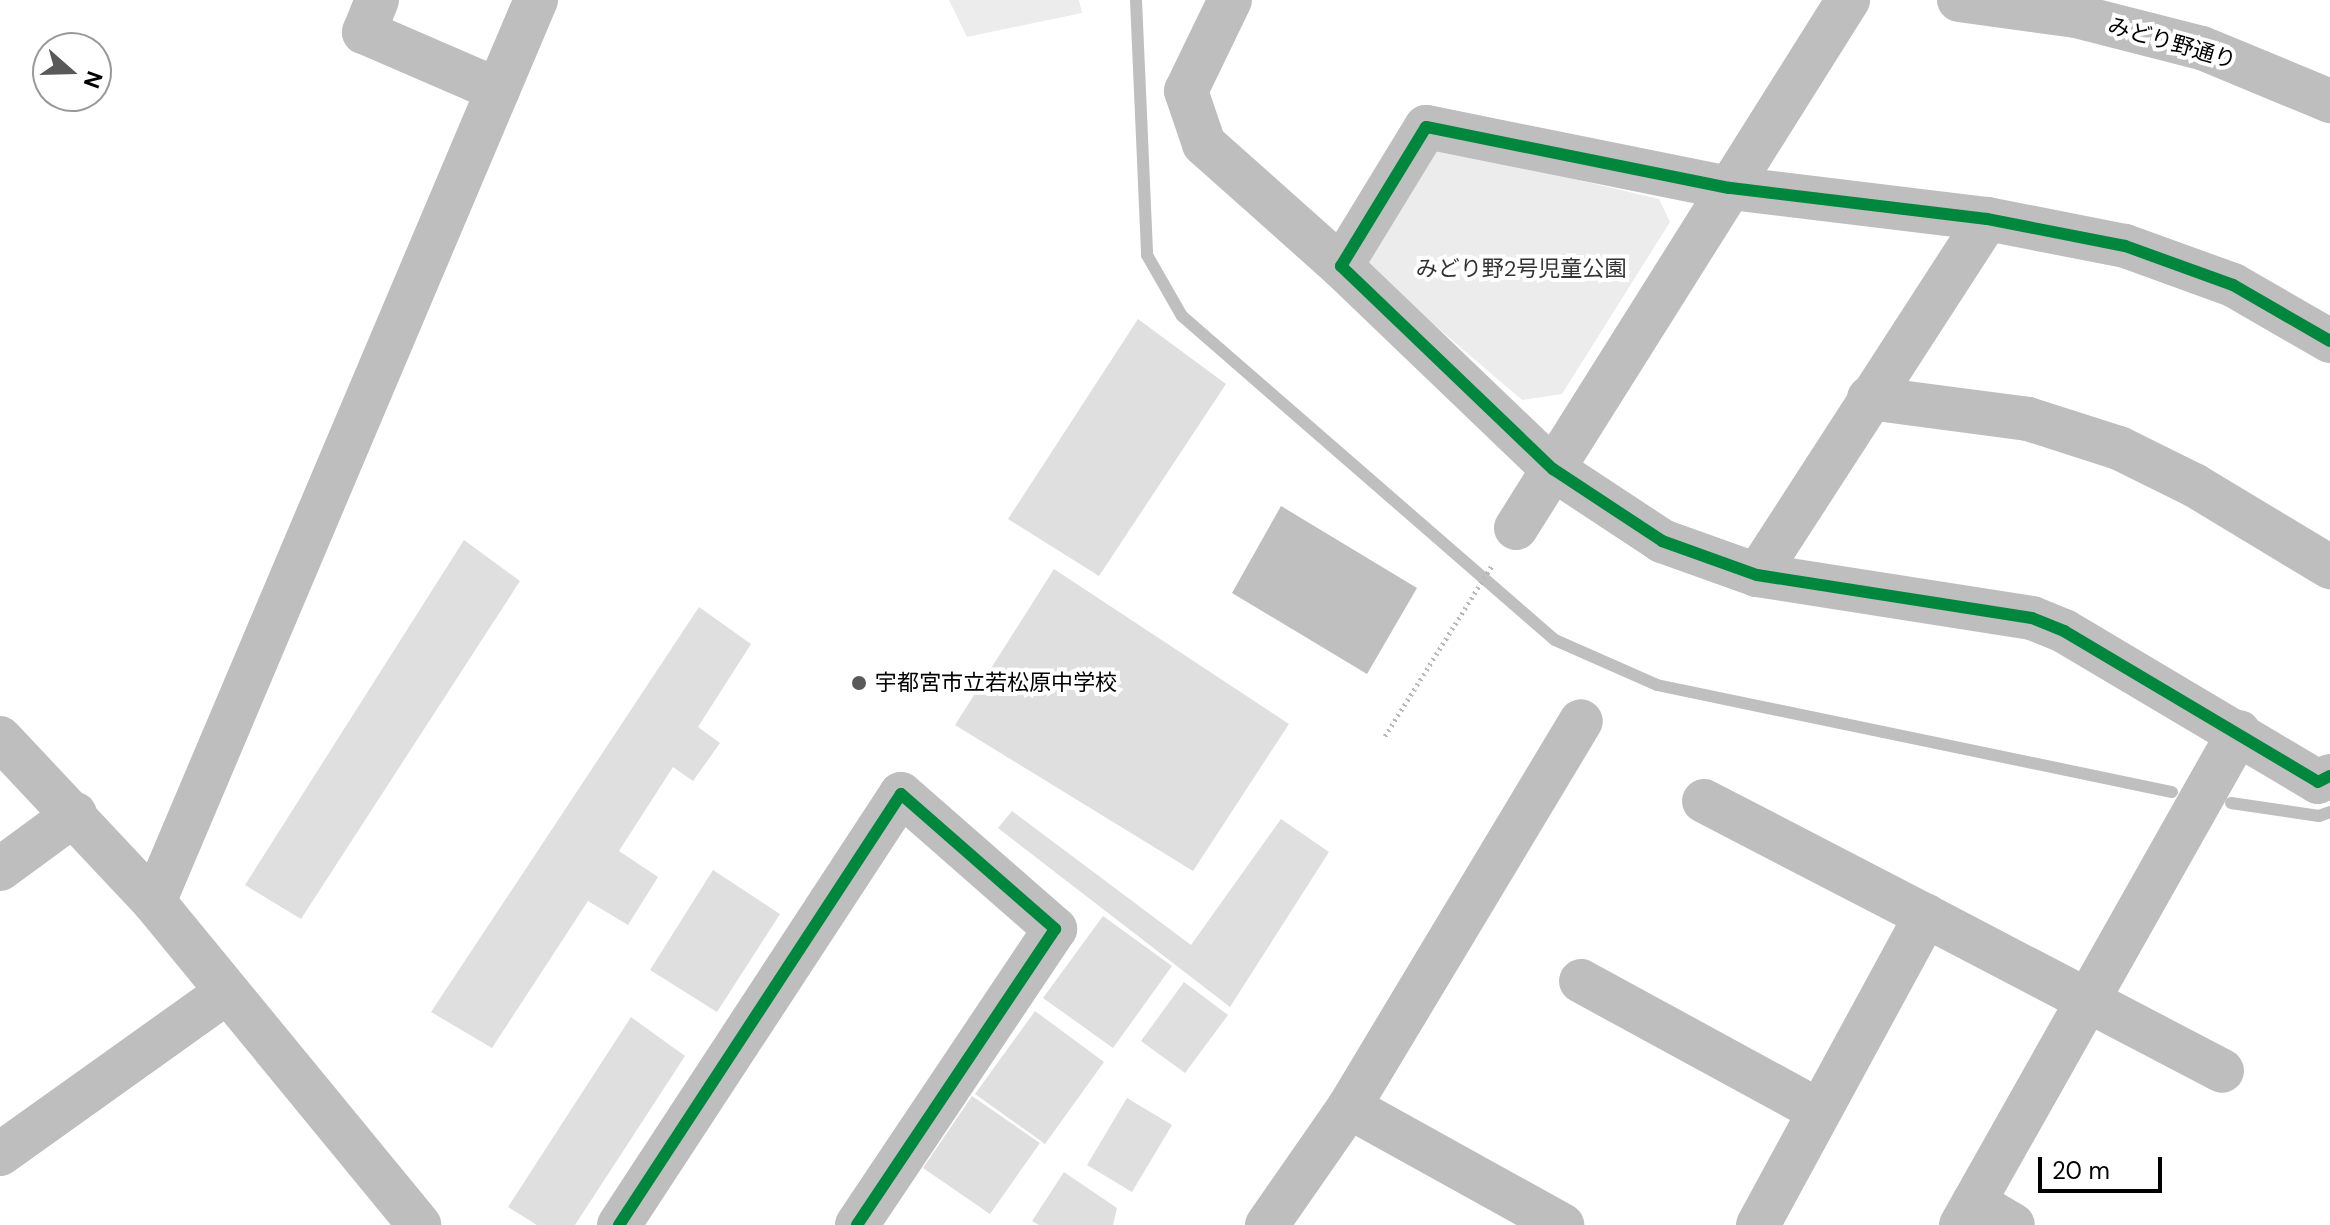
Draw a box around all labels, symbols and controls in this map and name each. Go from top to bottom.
street label: みどり野通り [2105,12,2239,74]
north arrow [32,32,112,112]
text: N [77,67,110,92]
park label: みどり野2号児童公園 [1416,256,1626,282]
place label: 宇都宮市立若松原中学校 [875,670,1117,696]
marker: 宇都宮市立若松原中学校 [850,674,868,692]
scale bar [2042,1141,2166,1191]
text: 20 m [2052,1155,2110,1186]

